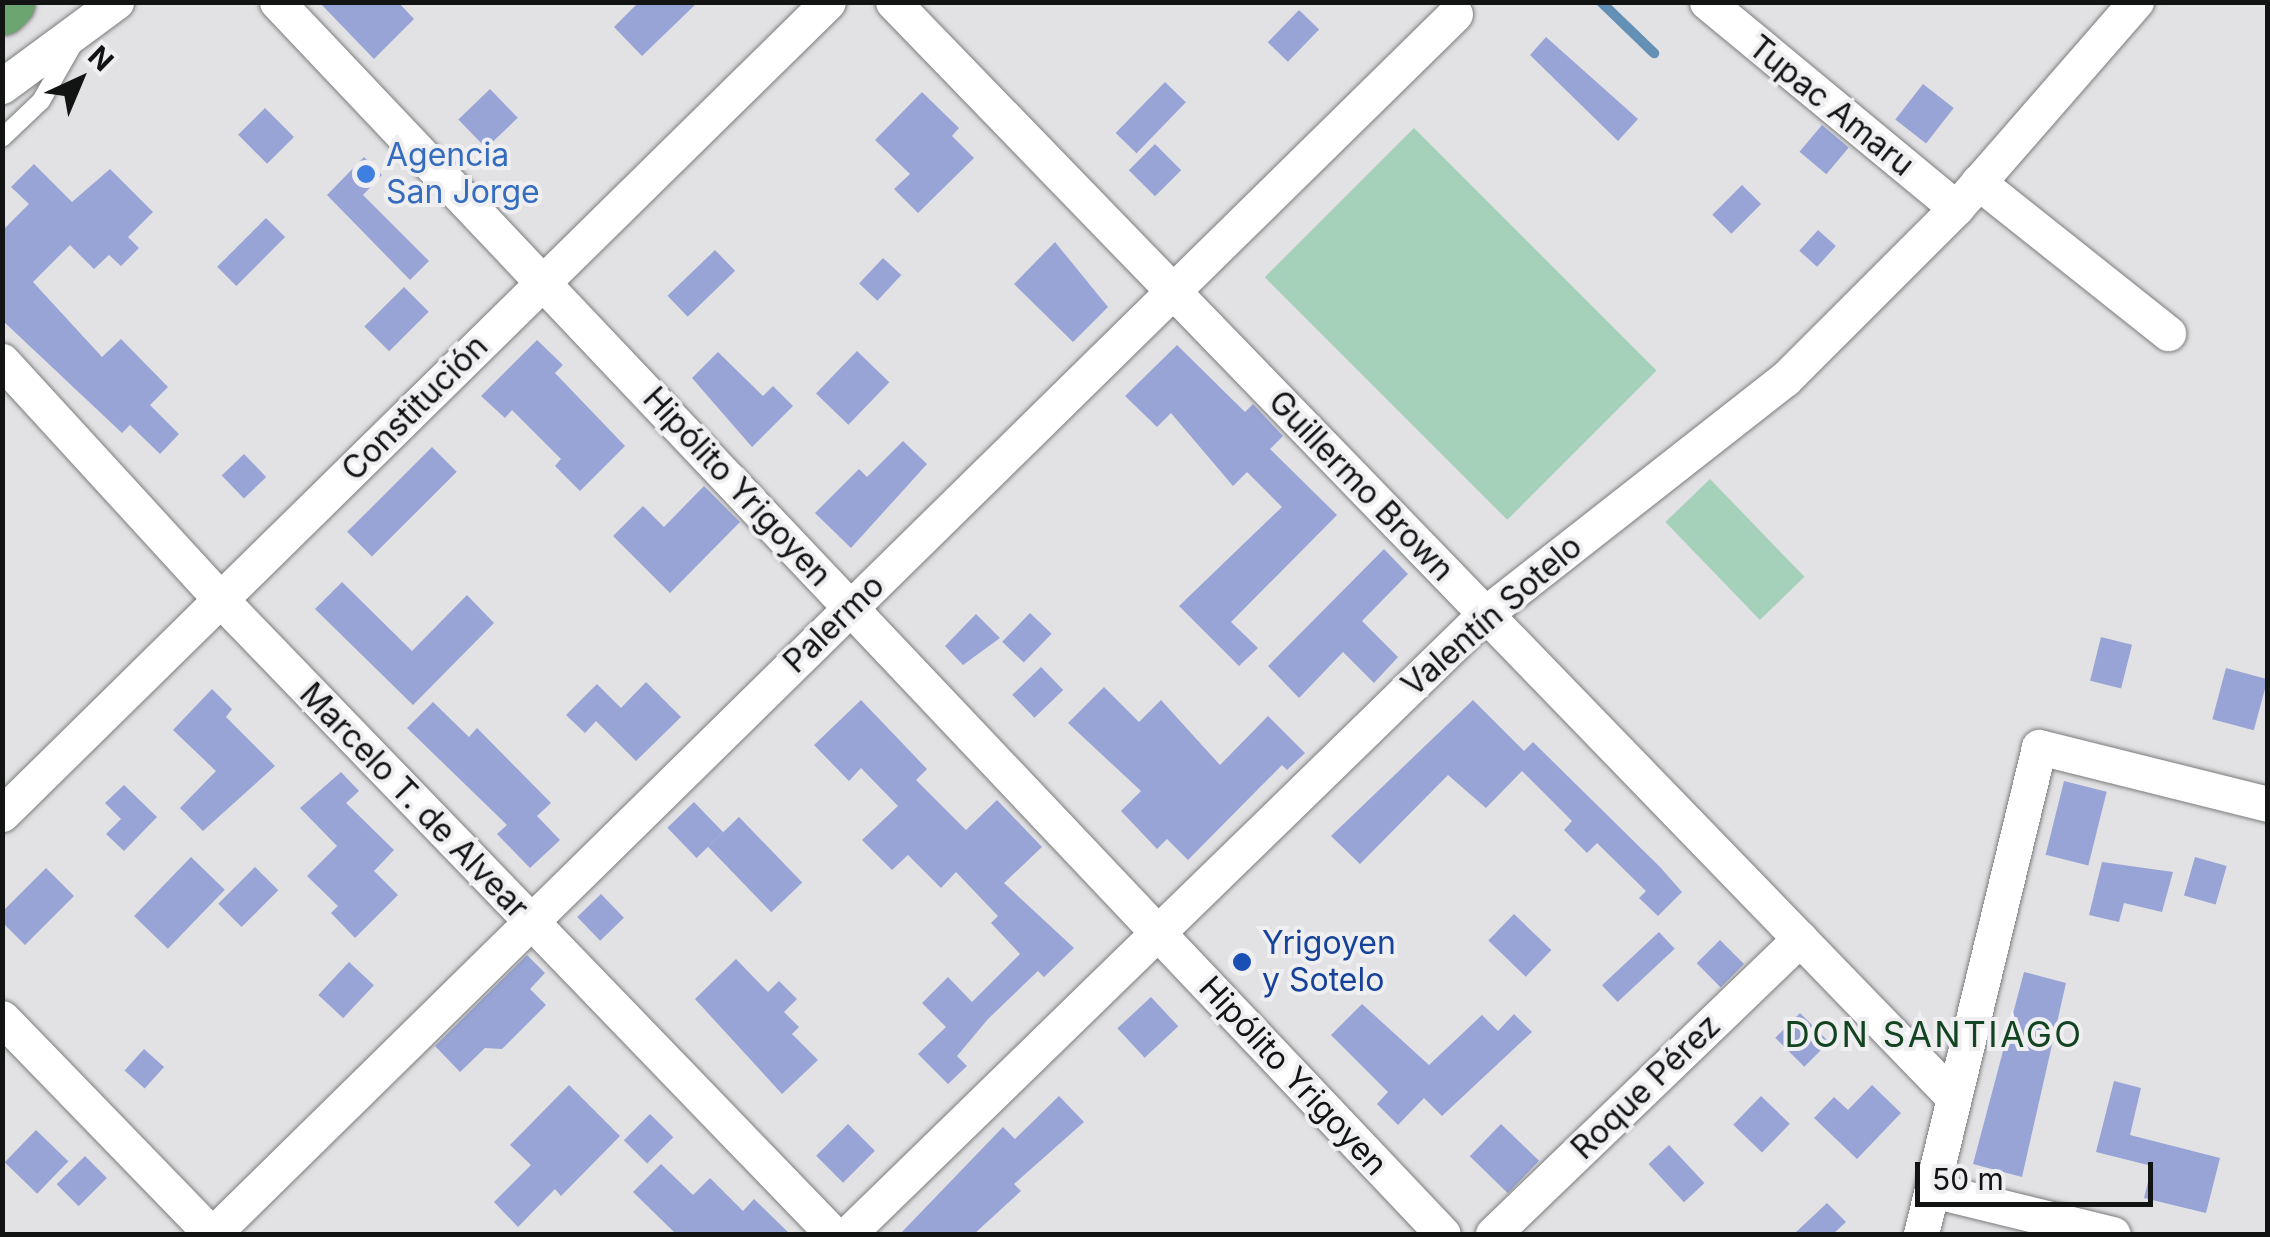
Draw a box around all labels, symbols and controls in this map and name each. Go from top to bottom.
street label: Tupac Amaru [1741,28,1921,184]
north arrow [30,30,130,130]
text: N [81,39,120,78]
place label: Agencia San Jorge [386,137,540,212]
marker: Agencia San Jorge [355,163,377,185]
street label: Constitución [334,327,496,489]
street label: Hipólito Yrigoyen [635,380,839,594]
street label: Guillermo Brown [1260,383,1462,589]
street label: Valentín Sotelo [1394,528,1590,704]
street label: Palermo [776,567,892,681]
street label: Marcelo T. de Alvear [292,675,536,927]
place label: Yrigoyen y Sotelo [1262,925,1396,1000]
marker: Yrigoyen y Sotelo [1231,951,1253,973]
street label: Hipólito Yrigoyen [1191,969,1395,1183]
street label: Roque Pérez [1564,1007,1728,1167]
district label: DON SANTIAGO [1784,1013,2084,1055]
scale bar [1920,1142,2158,1204]
text: 50 m [1932,1161,2004,1197]

